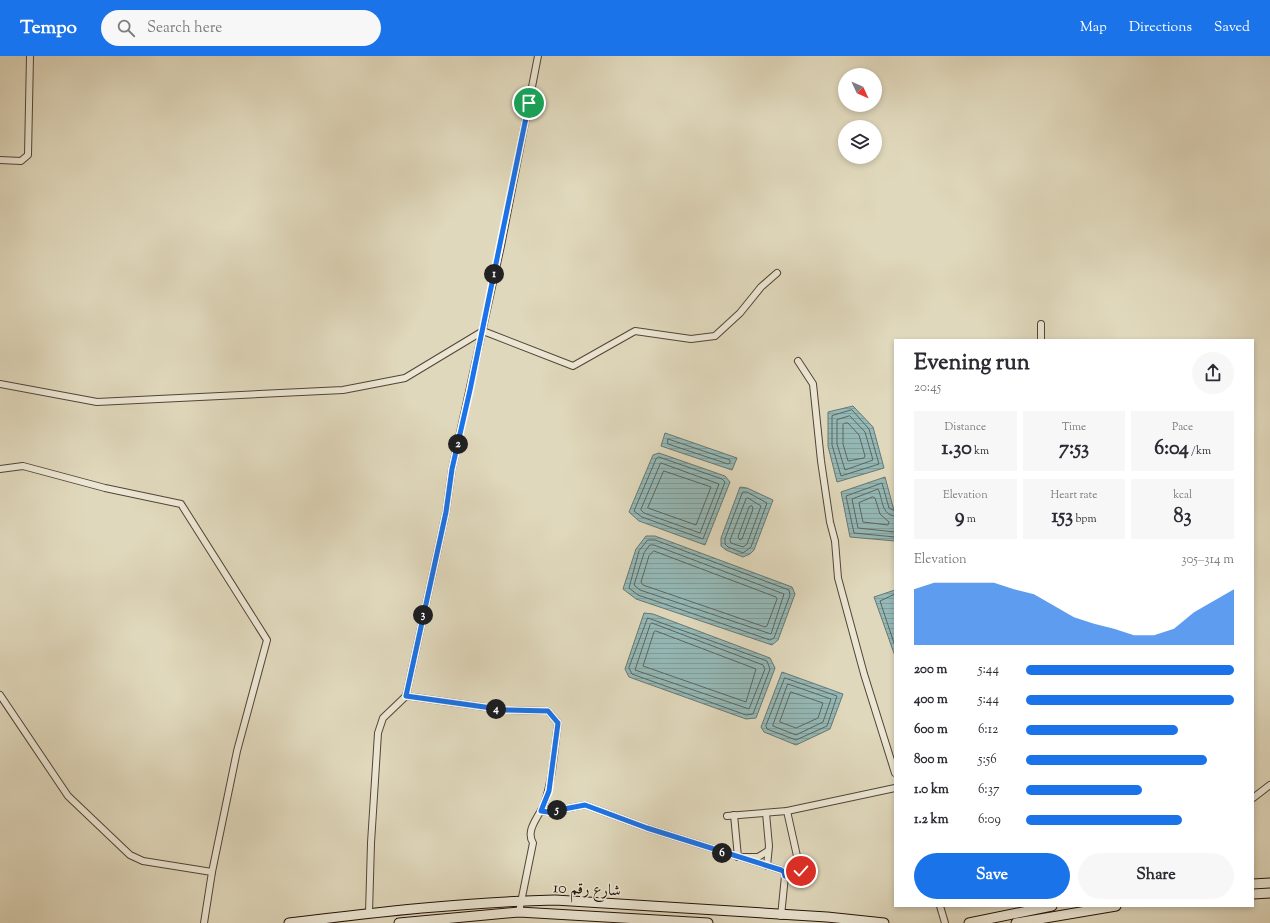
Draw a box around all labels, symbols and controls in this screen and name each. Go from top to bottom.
search box [101,10,381,46]
text: Tempo [20,15,77,42]
icon: search [115,17,137,39]
text: Search here [147,18,222,39]
text: Map [1080,18,1107,38]
text: Directions [1129,18,1192,38]
text: Saved [1214,18,1250,38]
north arrow [838,68,882,112]
map controls [838,68,882,164]
pin [512,86,546,120]
icon: arrive [518,92,540,114]
button: layers [838,120,882,164]
pin: 1 [484,264,504,284]
text: 1 [492,266,496,282]
text: Evening run [914,348,1030,380]
button: share [1192,352,1234,394]
text: 20:45 [914,379,941,397]
text: Distance [945,419,986,435]
text: Time [1062,419,1086,435]
text: Pace [1172,419,1193,435]
pin: 2 [448,434,468,454]
text: 1.30 [941,435,972,464]
text: 7:53 [1059,435,1089,464]
text: 6:04 [1154,435,1189,464]
text: 2 [455,436,461,452]
text: km [972,443,989,459]
text: /km [1189,443,1211,459]
text: Elevation [943,487,988,503]
text: Heart rate [1051,487,1097,503]
text: kcal [1173,487,1192,503]
text: 9 [955,503,964,532]
text: 153 [1051,503,1073,532]
text: 83 [1174,503,1192,532]
text: m [964,511,976,527]
text: bpm [1073,511,1097,527]
text: Elevation [914,551,967,569]
text: 305–314 m [1181,551,1234,569]
pin: 3 [413,605,433,625]
text: 3 [421,607,425,623]
text: 200 m [914,661,947,679]
text: 5:44 [978,661,999,679]
text: 400 m [914,691,948,709]
text: 5:44 [978,691,999,709]
pin: 4 [486,699,506,719]
text: 4 [493,701,499,717]
text: 600 m [914,721,948,739]
text: 6:12 [978,721,998,739]
text: 800 m [914,751,948,769]
text: 5:56 [978,751,997,769]
text: 1.0 km [914,781,949,799]
text: 6:37 [978,781,999,799]
pin: 5 [547,800,567,820]
text: 5 [555,802,559,818]
text: 1.2 km [914,811,948,829]
text: 6:09 [978,811,1001,829]
pin: 6 [712,843,732,863]
text: 6 [719,845,725,861]
button: Save [914,853,1070,899]
button: Share [1078,853,1234,899]
pin [784,854,818,888]
icon: check [790,860,812,882]
street label: شارع رقم 10 [552,877,621,906]

